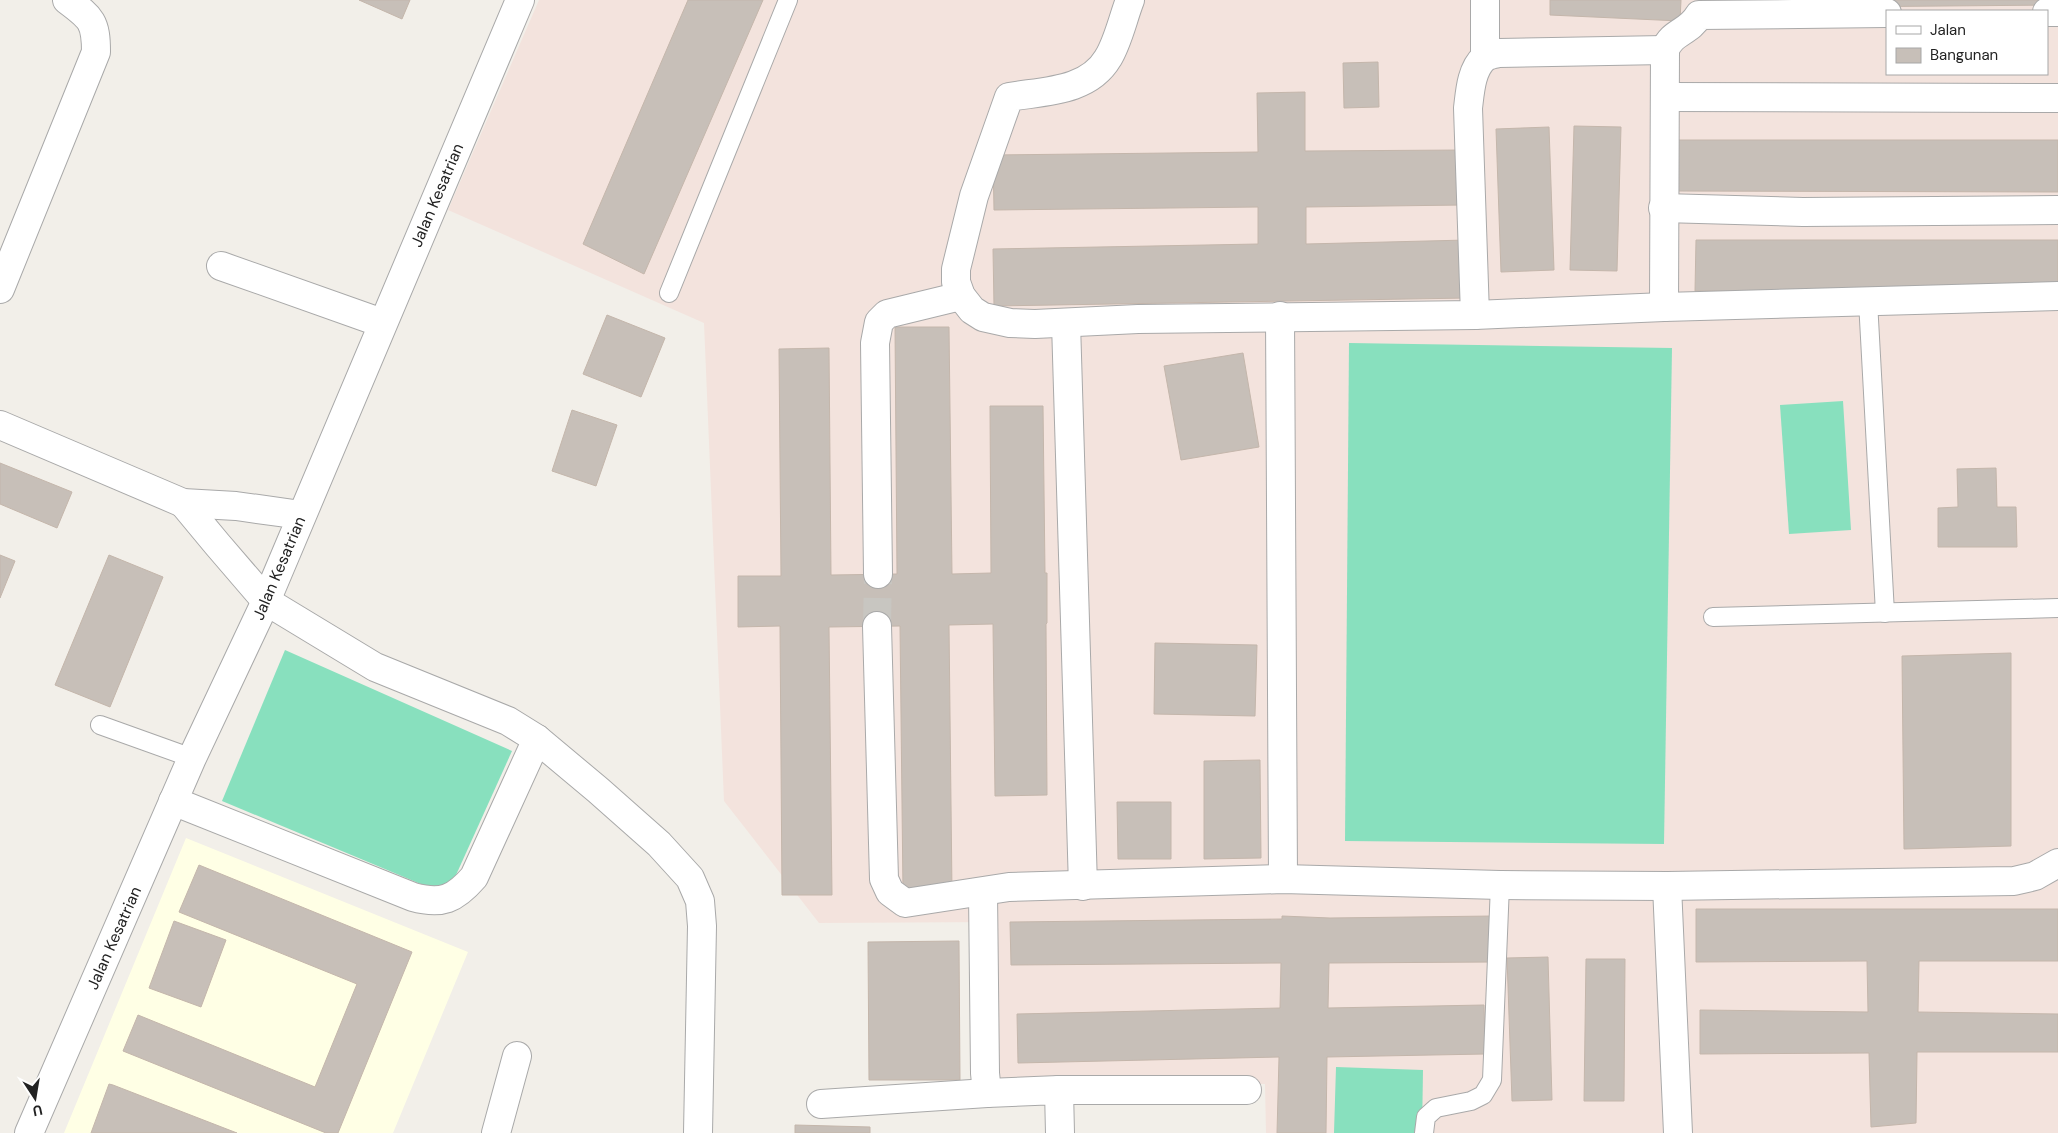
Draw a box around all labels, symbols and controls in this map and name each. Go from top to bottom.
legend [1886,10,2048,75]
text: Jalan [1930,20,1966,40]
text: Bangunan [1930,45,1998,65]
street label: Jalan Kesatrian [406,140,468,250]
street label: Jalan Kesatrian [248,513,310,623]
street label: Jalan Kesatrian [82,883,146,993]
north arrow [10,1073,60,1123]
text: U [31,1101,44,1121]

